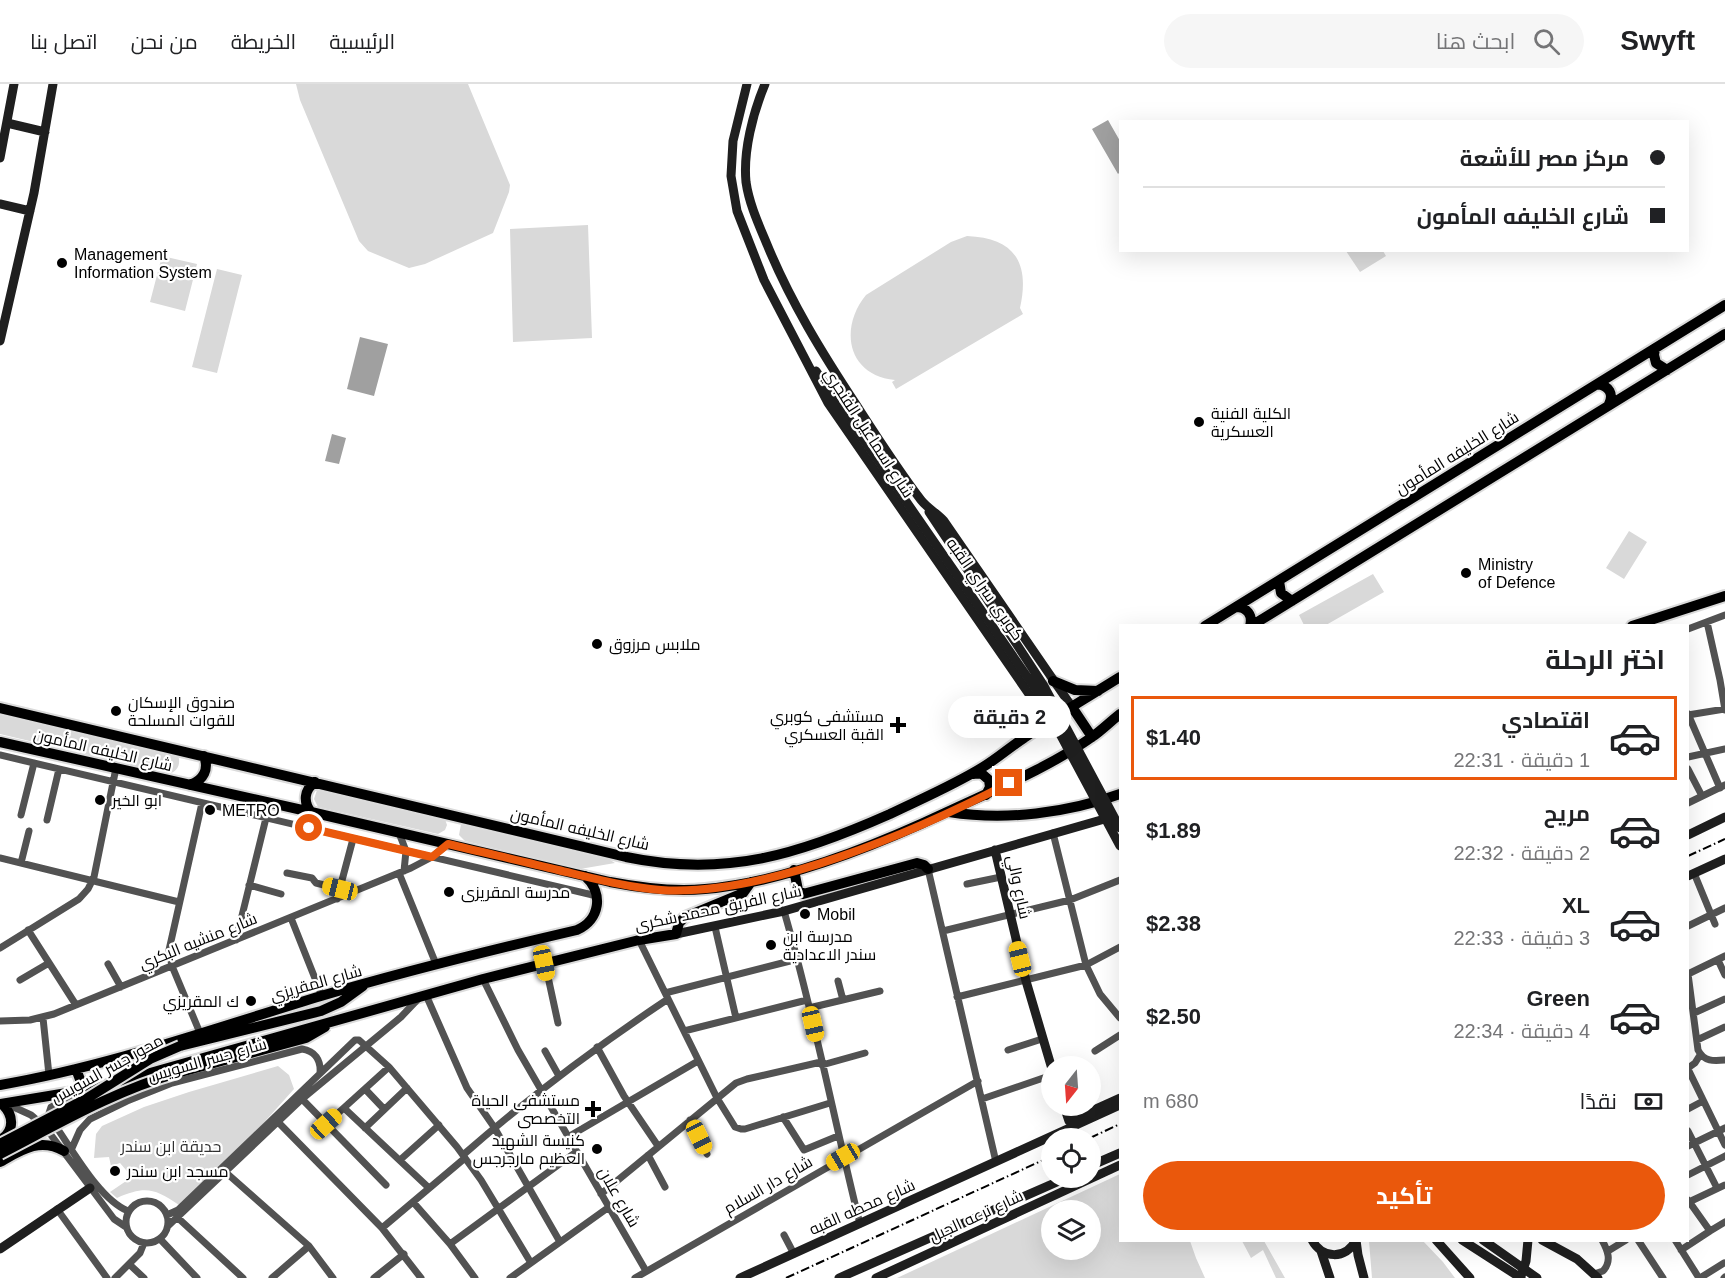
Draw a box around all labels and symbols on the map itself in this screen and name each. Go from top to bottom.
place label: Management Information System [74,246,212,281]
marker: Management Information System [55,256,69,270]
street label: شارع اسماعيل الفنجري [817,365,917,504]
place label: الكلية الفنية العسكرية [1211,405,1291,441]
street label: شارع الخليفه المأمون [1392,407,1523,500]
marker: الكلية الفنية العسكرية [1192,415,1206,429]
street label: كوبري سراي القبه [939,535,1027,646]
place label: Ministry of Defence [1478,556,1555,591]
marker: Ministry of Defence [1459,566,1473,580]
place label: ملابس مرزوق [609,636,701,655]
marker: ملابس مرزوق [590,637,604,651]
place label: صندوق الإسكان للقوات المسلحة [128,694,235,730]
callout: 2 دقيقة [948,696,1070,738]
marker: صندوق الإسكان للقوات المسلحة [109,704,123,718]
place label: مستشفى كوبري القبة العسكري [770,708,884,748]
marker: مستشفى كوبري القبة العسكري [889,716,907,734]
street label: شارع الخليفه المأمون [31,725,174,777]
route end [995,769,1022,796]
place label: ابو الخير [111,792,162,810]
marker: ابو الخير [93,793,107,807]
place label: METRO [222,802,280,819]
marker: METRO [203,803,217,817]
street label: شارع الخليفه المأمون [508,804,651,856]
route start [295,814,322,841]
street label: شارع والي [999,854,1034,921]
car [320,876,360,902]
street label: شارع الفريق محمد شكرى [633,882,804,937]
place label: مدرسة المقريزى [461,884,570,903]
marker: مدرسة المقريزى [442,885,456,899]
place label: Mobil [817,906,855,923]
marker: Mobil [798,907,812,921]
street label: شارع منشيه البكري [137,910,261,977]
place label: مدرسة ابن سندر الاعدادية [783,928,876,964]
marker: مدرسة ابن سندر الاعدادية [764,938,778,952]
car [1007,939,1033,979]
car [531,944,557,982]
street label: شارع المقريزي [268,962,365,1009]
place label: ك المقريزي [163,993,239,1015]
marker: ك المقريزي [244,994,258,1008]
car [800,1004,826,1044]
street label: محور جسر السويس [48,1031,167,1109]
street label: شارع جسر السويس [146,1035,269,1088]
north arrow [1041,1056,1101,1116]
place label: مستشفى الحياة التخصصى [472,1092,580,1129]
marker: مستشفى الحياة التخصصى [584,1100,602,1118]
car [307,1105,345,1143]
car [683,1117,715,1157]
place label: كنيسة الشهيد العظيم مارجرجس [473,1132,585,1170]
park label: حديقة ابن سندر [120,1138,221,1157]
car [823,1140,863,1174]
marker: كنيسة الشهيد العظيم مارجرجس [590,1142,604,1156]
street label: شارع دار السلام [721,1153,817,1220]
place label: مسجد ابن سندر [126,1163,229,1182]
marker: مسجد ابن سندر [108,1164,122,1178]
street label: شارع علان [592,1164,643,1231]
street label: شارع محطه القبه [807,1176,919,1241]
street label: شارع ترعه الجبل [926,1187,1027,1248]

